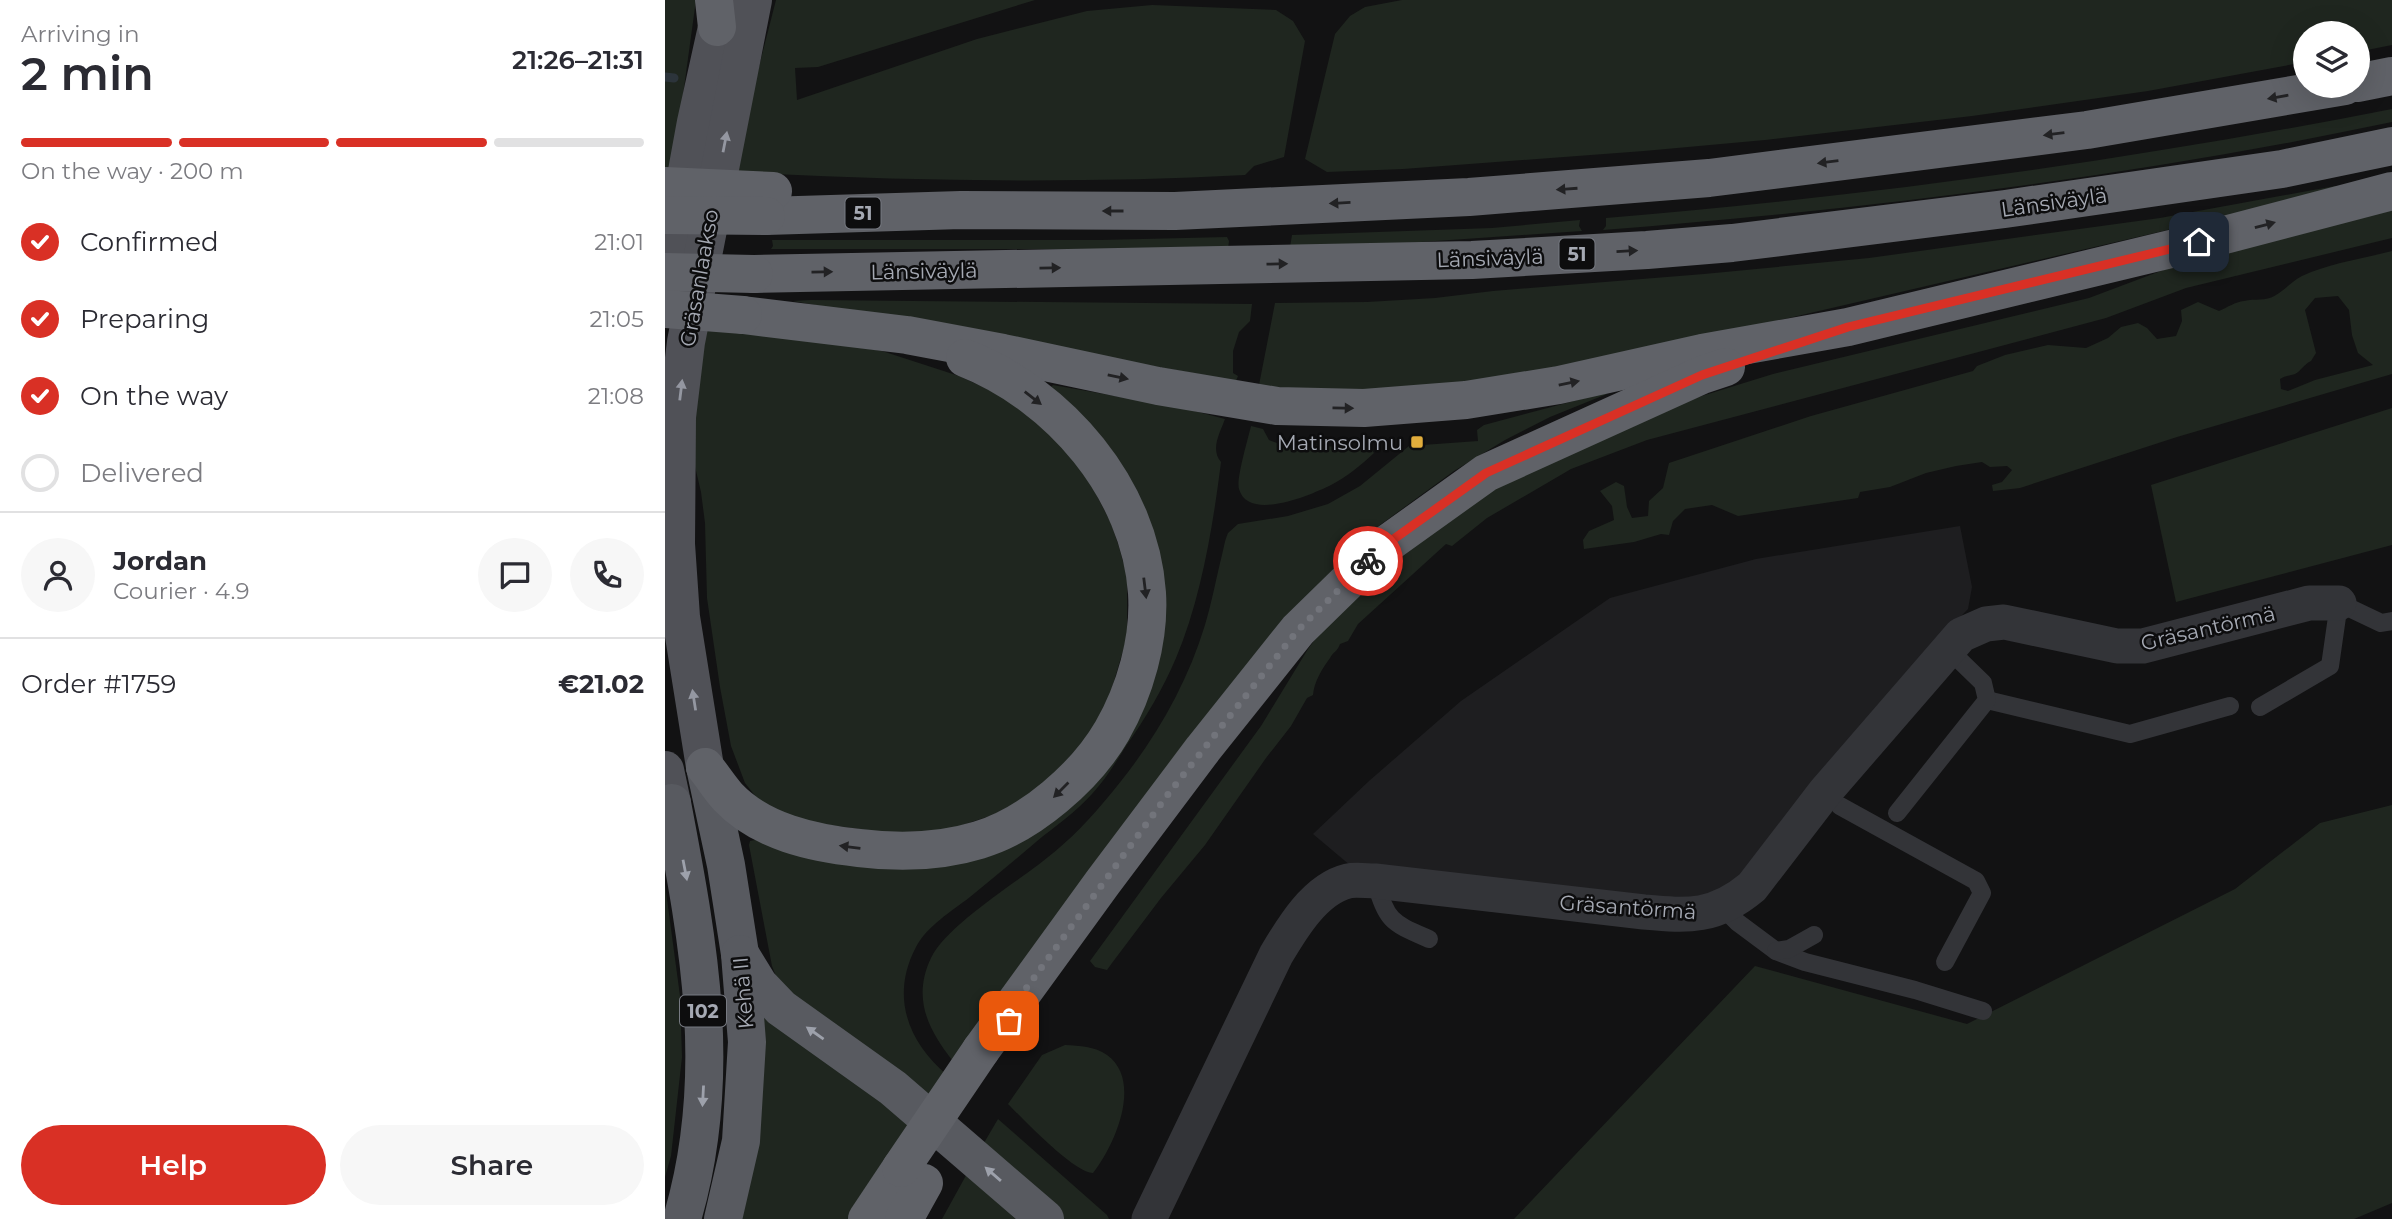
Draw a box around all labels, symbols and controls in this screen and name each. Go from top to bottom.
text: Arriving in [21,20,140,48]
map controls [2293,21,2370,98]
button: layers [2293,21,2370,98]
text: 21:26–21:31 [512,44,644,76]
text: 2 min [21,45,154,102]
one-way arrow [2267,92,2289,103]
one-way arrow [2042,129,2064,140]
one-way arrow [719,131,730,153]
one-way arrow [1817,156,1839,167]
text: On the way · 200 m [21,157,244,185]
street label: Länsiväylä [1999,182,2109,222]
one-way arrow [1556,184,1578,195]
road number: 51 [845,197,881,228]
one-way arrow [1329,198,1351,209]
one-way arrow [1102,205,1124,217]
street label: Gräsanlaakso [675,207,723,349]
pin [2169,212,2229,272]
one-way arrow [2254,219,2275,229]
icon: check [21,223,59,261]
icon: home [2180,223,2218,261]
text: Confirmed [80,226,219,258]
text: 21:01 [594,228,644,256]
road number: 51 [1559,238,1595,270]
street label: Länsiväylä [1436,244,1544,272]
one-way arrow [1616,246,1638,257]
street label: Länsiväylä [870,258,978,284]
one-way arrow [1266,258,1288,269]
one-way arrow [1039,262,1061,274]
one-way arrow [811,267,833,278]
icon: check [21,300,59,338]
text: Preparing [80,303,209,335]
text: 21:05 [590,305,644,333]
one-way arrow [1107,372,1129,383]
icon: check [21,377,59,415]
one-way arrow [1558,377,1580,388]
one-way arrow [675,379,686,401]
text: On the way [80,380,228,412]
text: 21:08 [588,382,644,410]
one-way arrow [1024,390,1042,405]
one-way arrow [1332,402,1354,413]
place label: Matinsolmu [1277,430,1403,455]
marker: Matinsolmu [1409,434,1425,450]
text: Delivered [80,457,204,489]
courier [1333,526,1403,596]
button: person [21,538,95,612]
button: chat [478,538,552,612]
button: phone [570,538,644,612]
icon: bike [1349,542,1387,580]
text: Jordan [113,545,207,577]
text: Courier · 4.9 [113,577,249,605]
one-way arrow [1140,577,1151,599]
street label: Gräsantörmä [2138,600,2278,656]
text: Order #1759 [21,668,176,700]
text: €21.02 [558,668,644,700]
one-way arrow [688,689,699,711]
one-way arrow [1053,781,1070,797]
one-way arrow [839,842,861,853]
one-way arrow [680,859,691,881]
street label: Gräsantörmä [1559,890,1697,924]
street label: Kehä II [727,956,759,1030]
pin [979,991,1039,1051]
road number: 102 [680,995,726,1026]
icon: bag [990,1002,1028,1040]
one-way arrow [806,1026,824,1040]
one-way arrow [698,1085,709,1107]
button: Help [21,1125,326,1205]
button: Share [340,1125,644,1205]
one-way arrow [985,1167,1002,1182]

